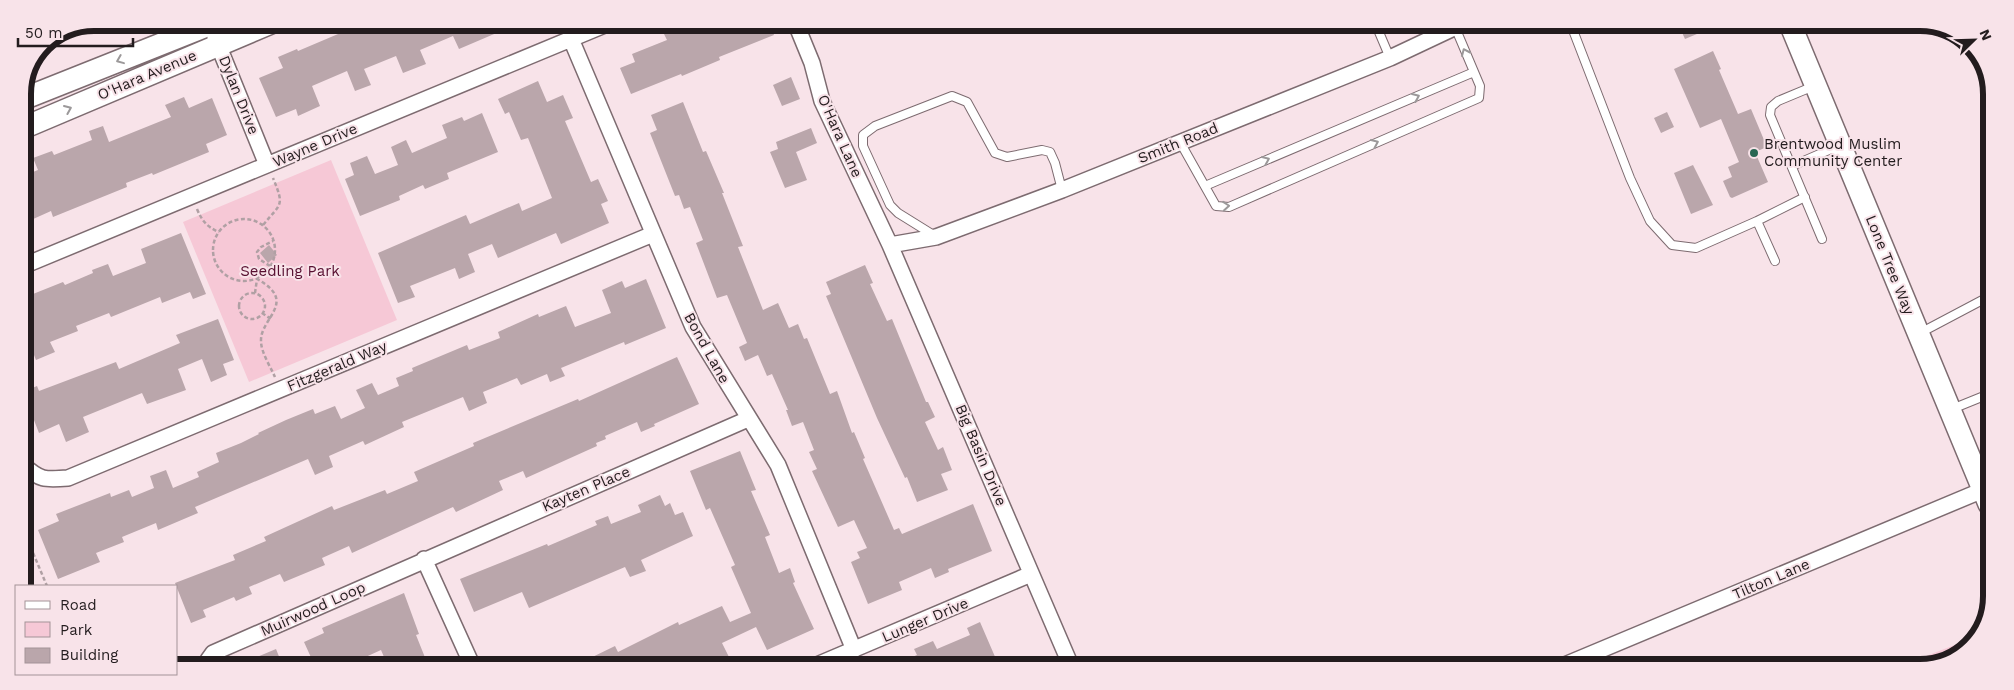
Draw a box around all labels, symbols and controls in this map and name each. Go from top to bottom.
scale bar [18,15,132,47]
north arrow [1949,15,1999,65]
text: 50 m [25,24,62,42]
text: N [1977,27,1995,43]
street label: O'Hara Avenue [95,46,199,104]
one-way arrow [1461,48,1472,57]
street label: Dylan Drive [215,53,263,137]
one-way arrow [116,54,125,65]
street label: O'Hara Lane [814,92,866,180]
one-way arrow [1411,92,1420,103]
one-way arrow [63,104,71,114]
street label: Wayne Drive [270,119,360,171]
street label: Smith Road [1135,119,1221,167]
place label: Brentwood Muslim Community Center [1764,135,1902,170]
one-way arrow [1370,139,1379,150]
marker: Brentwood Muslim Community Center [1748,147,1760,159]
one-way arrow [1261,156,1270,167]
one-way arrow [1222,200,1230,211]
street label: Lone Tree Way [1862,212,1918,318]
park label: Seedling Park [240,262,340,280]
street label: Bond Lane [680,310,734,386]
street label: Fitzgerald Way [284,337,390,395]
street label: Big Basin Drive [951,401,1011,509]
street label: Kayten Place [539,462,633,516]
street label: Tilton Lane [1730,555,1812,603]
street label: Muirwood Loop [258,578,368,640]
legend [15,585,178,675]
street label: Lunger Drive [879,594,971,646]
text: Road [60,596,97,614]
text: Park [60,621,93,639]
text: Building [60,646,118,664]

